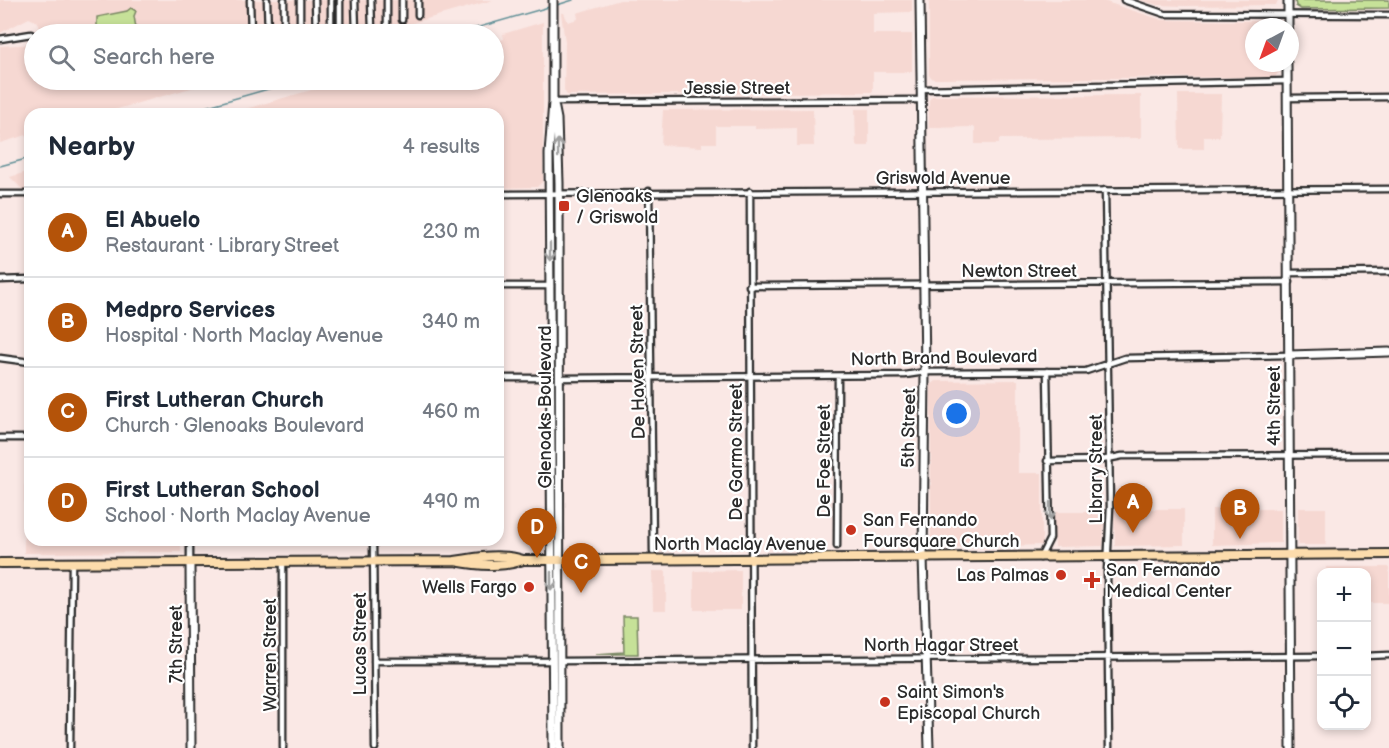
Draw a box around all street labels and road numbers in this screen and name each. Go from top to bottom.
street label: Jessie Street [684,78,791,99]
street label: Griswold Avenue [876,168,1011,189]
street label: Newton Street [961,261,1077,282]
street label: De Haven Street [626,304,650,440]
street label: Glenoaks Boulevard [535,325,556,489]
street label: North Brand Boulevard [850,346,1038,370]
street label: 4th Street [1264,365,1285,446]
street label: De Garmo Street [726,383,747,521]
street label: 5th Street [898,387,920,468]
street label: De Foe Street [814,404,835,518]
street label: Library Street [1086,414,1107,524]
street label: North Maclay Avenue [654,534,827,555]
street label: Lucas Street [350,592,371,695]
street label: Warren Street [260,598,281,711]
street label: 7th Street [166,604,187,683]
street label: North Hagar Street [863,635,1019,656]

